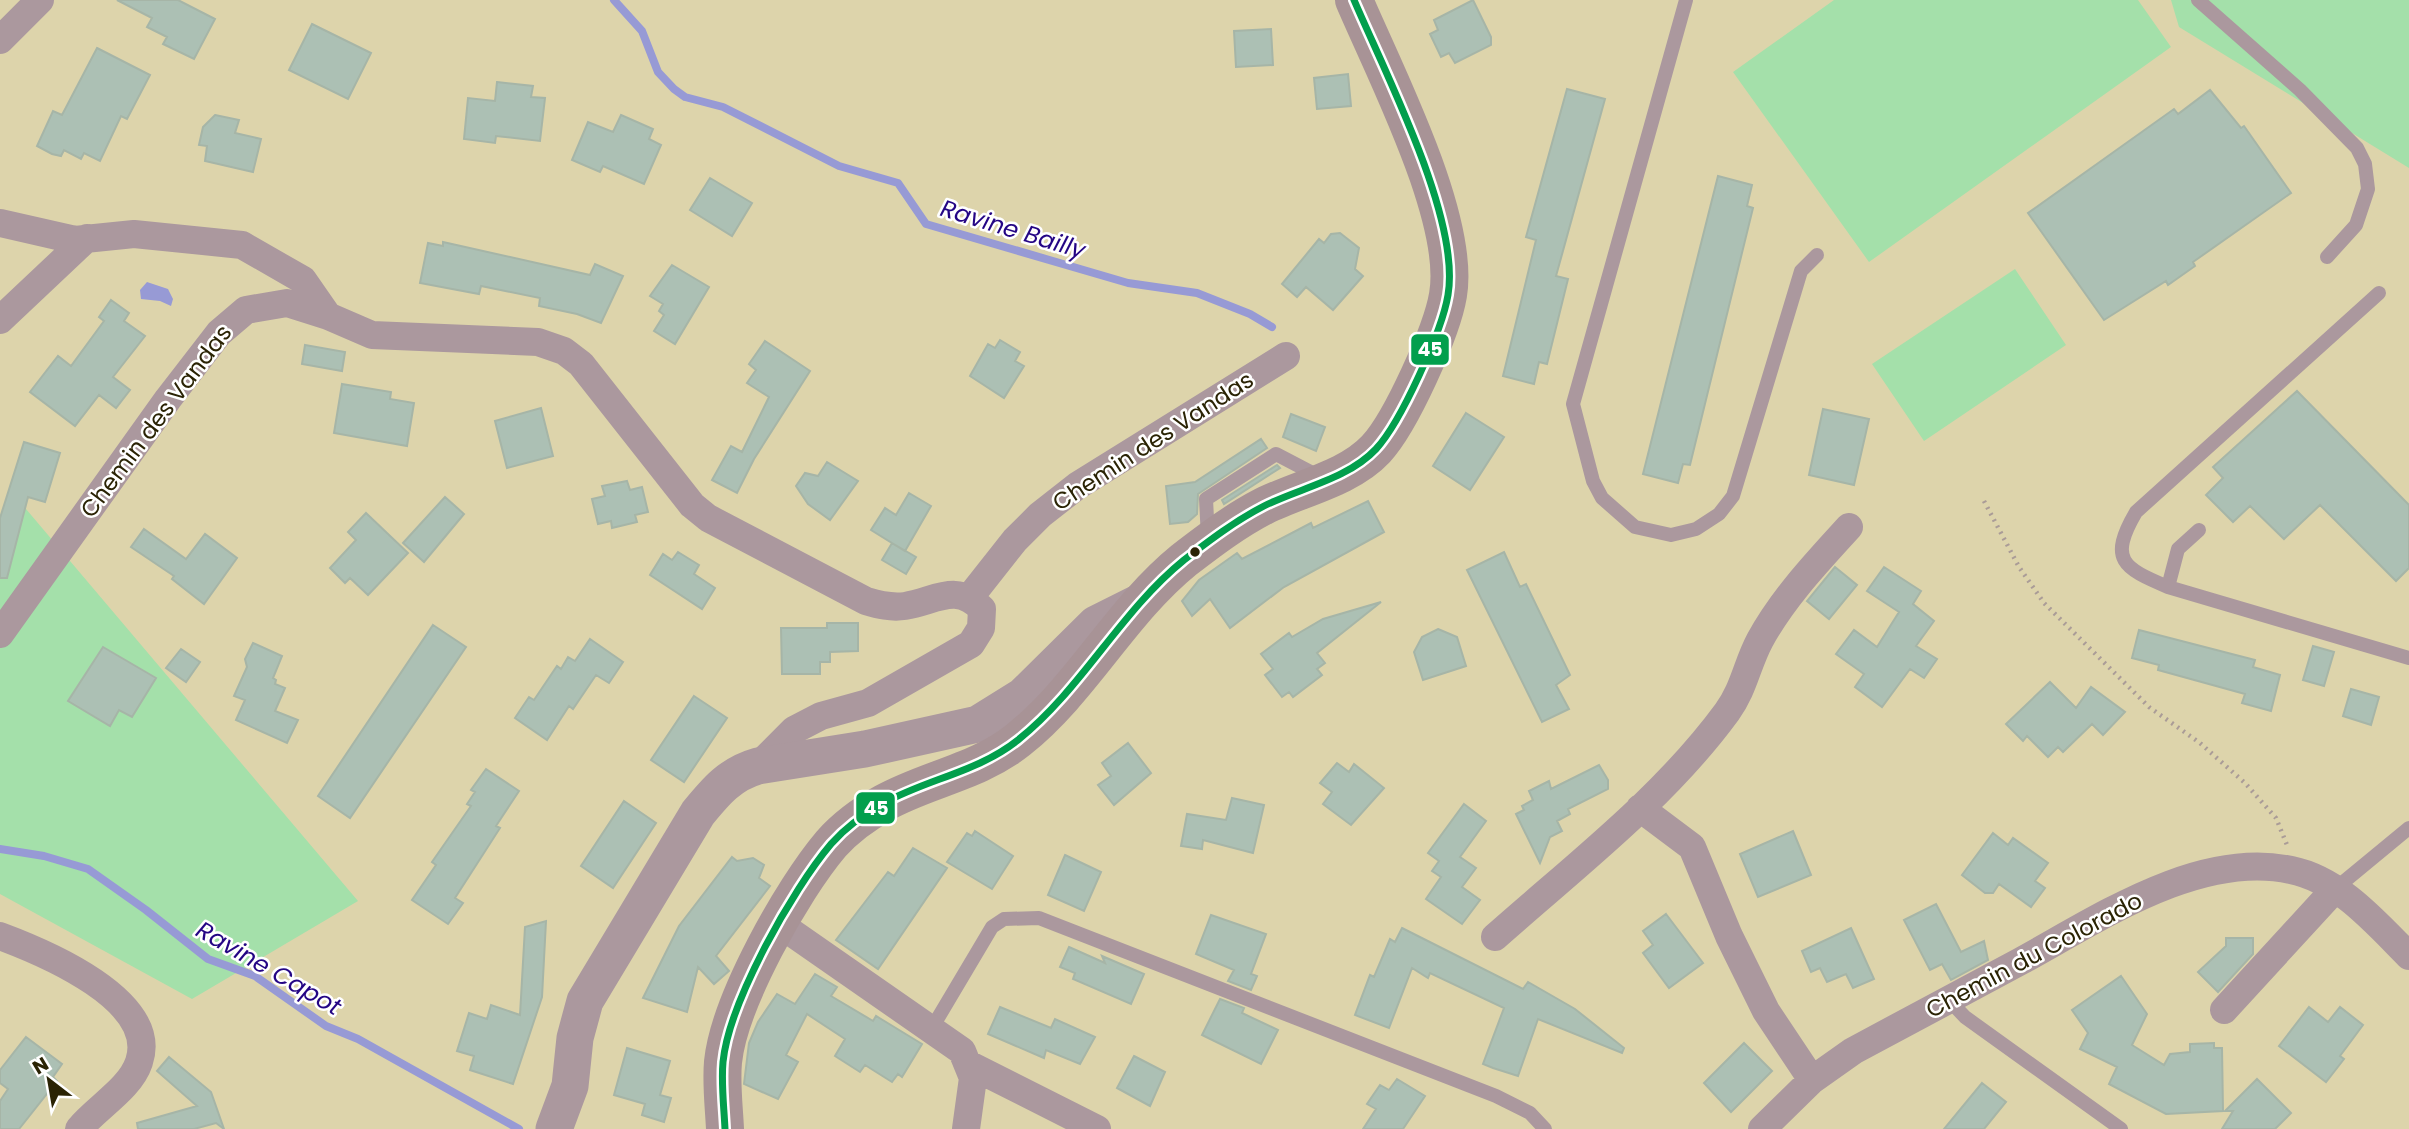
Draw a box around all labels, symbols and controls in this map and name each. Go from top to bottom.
water label: Ravine Bailly [937,191,1091,267]
street label: Chemin des Vandas [73,318,239,524]
line badge: 45 [1410,333,1450,366]
text: 45 [1417,336,1443,363]
street label: Chemin des Vandas [1046,364,1260,518]
unlabelled marker [1188,545,1202,559]
line badge: 45 [855,791,896,825]
text: 45 [863,795,889,822]
street label: Chemin du Colorado [1920,884,2148,1026]
water label: Ravine Capot [190,913,349,1024]
north arrow [14,1045,84,1115]
text: N [27,1051,54,1081]

